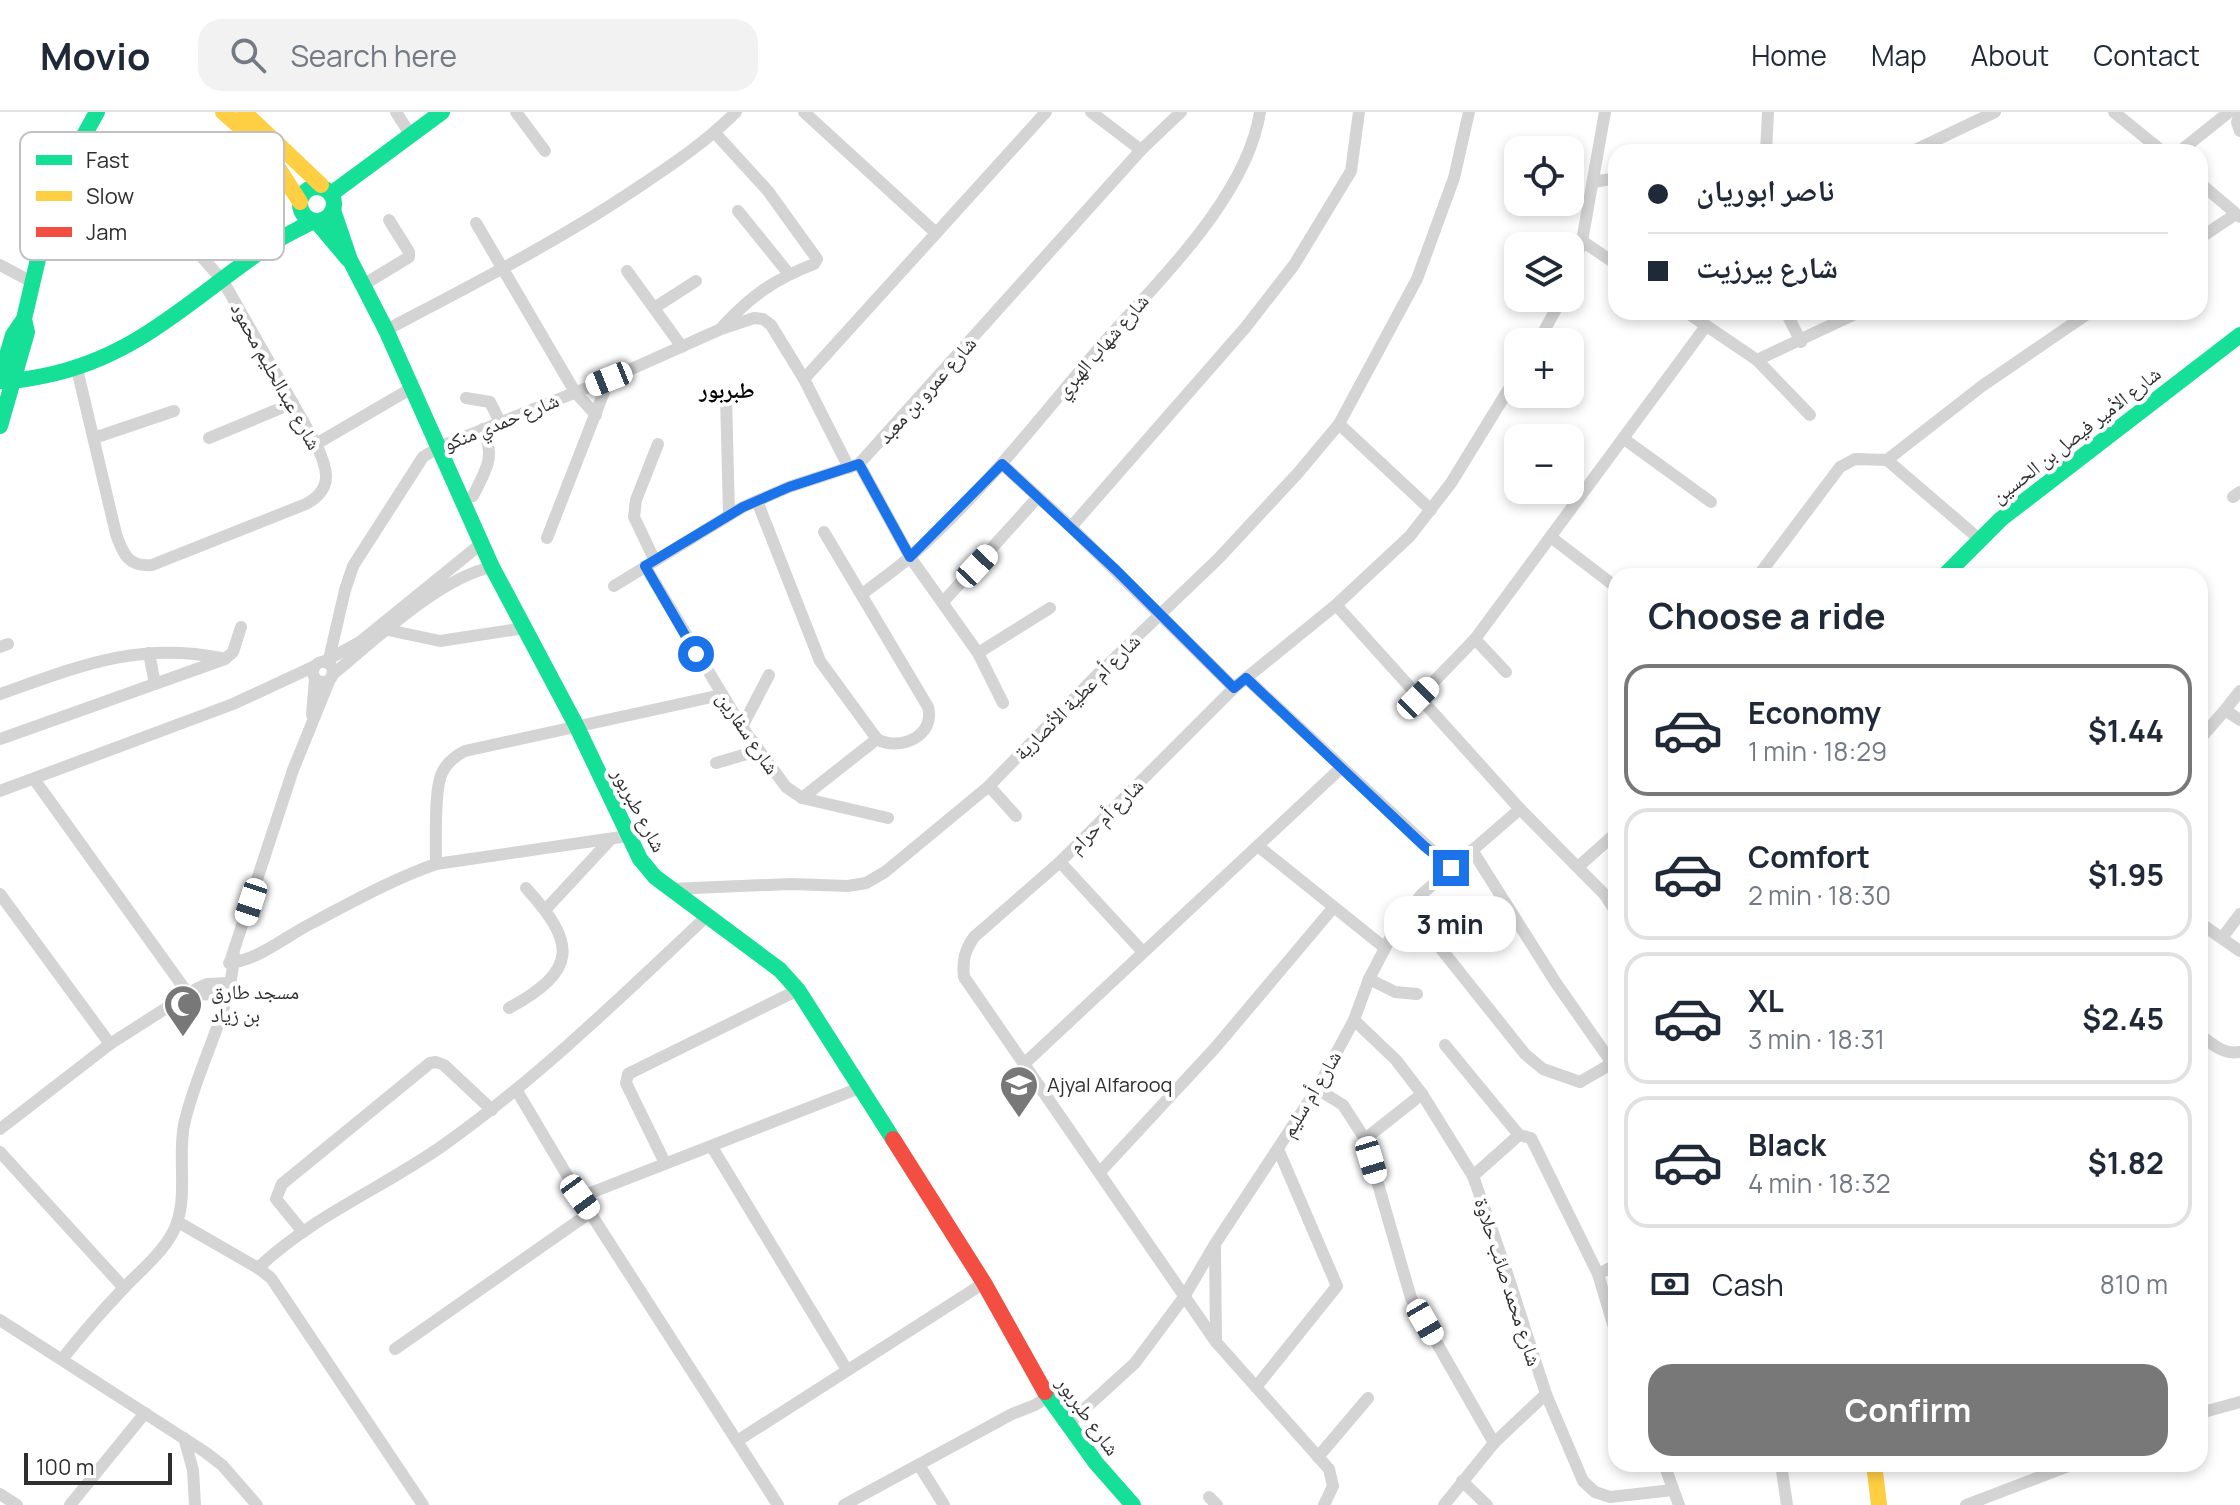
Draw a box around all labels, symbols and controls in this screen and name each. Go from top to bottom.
search box [198,19,758,91]
text: Movio [40,29,150,81]
icon: search [226,33,270,77]
text: Search here [290,35,457,76]
text: Home [1751,36,1827,74]
text: Map [1871,36,1927,74]
text: About [1971,36,2049,74]
text: Contact [2093,36,2200,74]
legend [20,132,284,260]
map controls [1504,136,1584,504]
button: locate [1504,136,1584,216]
text: Fast [86,145,129,175]
text: ناصر ابوريان [1696,169,1834,210]
text: Slow [86,181,134,211]
text: Jam [86,217,127,247]
button: layers [1504,232,1584,312]
text: شارع بيرزيت [1696,246,1838,287]
street label: شارع شهاب الهبري [1049,288,1157,406]
street label: شارع عبدالحليم محمود [224,297,328,455]
button: + [1504,328,1584,408]
street label: شارع عمرو بن معبد [871,330,982,449]
car [582,359,636,399]
street label: شارع الأمير فيصل بن الحسين [1985,360,2166,509]
district label: طبربور [698,375,755,405]
street label: شارع حمدي منكو [439,386,564,460]
button: − [1504,424,1584,504]
car [952,540,1002,592]
text: Choose a ride [1648,591,1886,640]
street label: شارع أم عطية الأنصارية [1008,628,1146,766]
route start [678,636,714,672]
car [1393,673,1443,723]
street label: شارع سفارين [711,686,786,779]
text: Economy [1748,692,1881,733]
icon: car [1652,694,1724,766]
text: $1.44 [2088,710,2164,751]
text: 1 min · 18:29 [1748,733,1887,769]
street label: شارع طبربور [606,762,673,857]
street label: شارع أم حرام [1062,772,1150,860]
text: Comfort [1748,836,1870,877]
icon: car [1652,838,1724,910]
route end [1433,850,1469,886]
text: $1.95 [2088,854,2164,895]
car [232,875,270,929]
text: 2 min · 18:30 [1748,877,1891,913]
callout: 3 min [1385,896,1517,952]
text: 3 min [1416,906,1484,942]
place label: مسجد طارق بن زياد [211,978,299,1028]
text: XL [1748,980,1784,1021]
icon: car [1652,982,1724,1054]
mosque icon: مسجد طارق بن زياد [162,983,204,1038]
text: $2.45 [2082,998,2164,1039]
text: 3 min · 18:31 [1748,1021,1885,1057]
street label: شارع أم سليم [1274,1045,1348,1143]
school or university icon: Ajyal Alfarooq [998,1064,1040,1119]
place label: Ajyal Alfarooq [1047,1071,1172,1098]
text: Black [1748,1124,1826,1165]
icon: car [1652,1126,1724,1198]
car [1353,1134,1389,1186]
text: $1.82 [2088,1142,2164,1183]
text: 4 min · 18:32 [1748,1165,1891,1201]
car [556,1171,604,1223]
street label: شارع محمد صائب حلاوة [1469,1194,1548,1369]
icon: cash [1648,1262,1692,1306]
text: Cash [1712,1264,1784,1305]
text: 810 m [2100,1266,2168,1302]
car [1403,1295,1447,1349]
button: Confirm [1648,1364,2168,1456]
street label: شارع طبربور [1050,1370,1126,1461]
scale bar [24,1449,172,1485]
text: 100 m [36,1452,94,1482]

